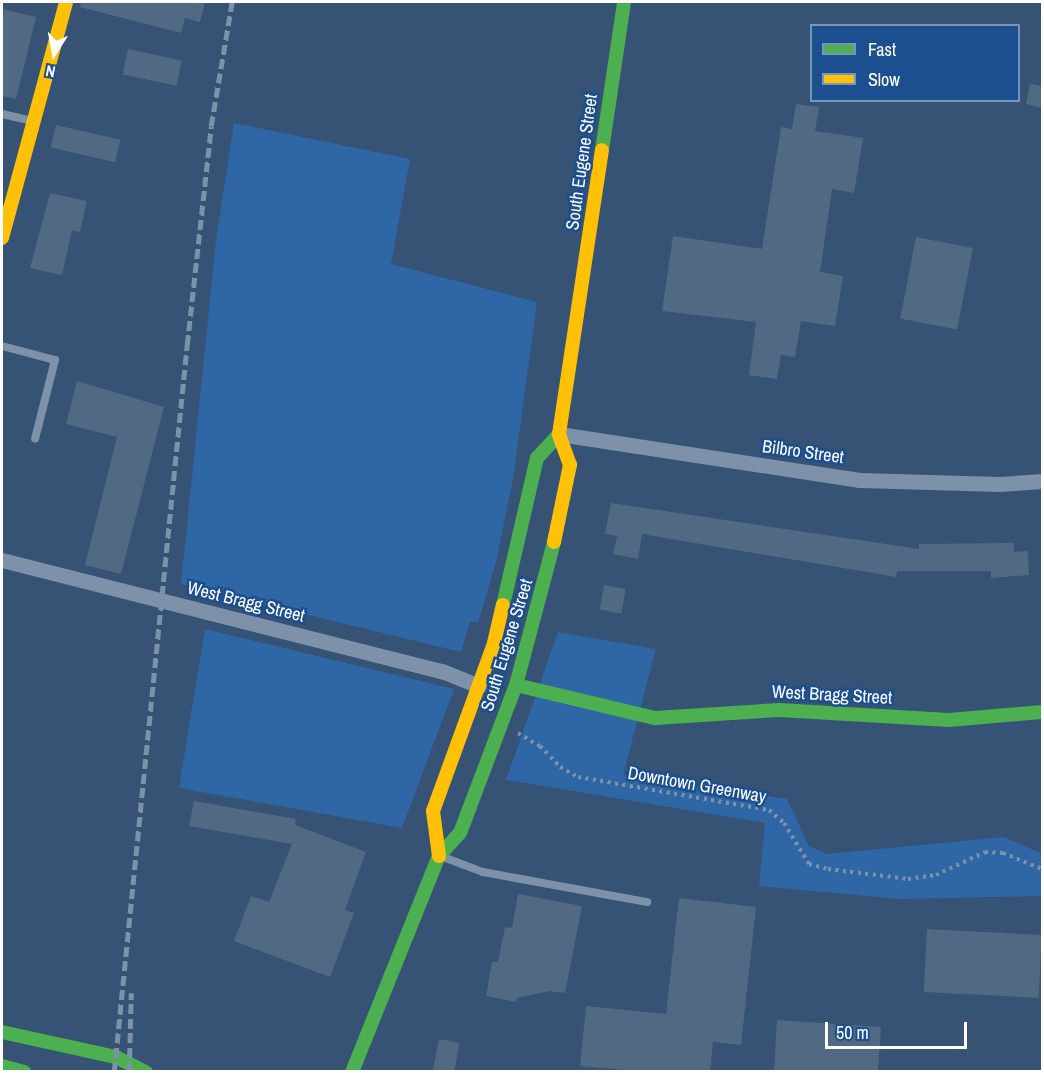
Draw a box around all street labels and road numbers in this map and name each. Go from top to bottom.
street label: South Eugene Street [562,93,602,231]
street label: Bilbro Street [761,436,845,468]
street label: South Eugene Street [477,576,537,714]
street label: West Bragg Street [185,577,307,627]
street label: West Bragg Street [771,681,893,709]
street label: Downtown Greenway [626,762,768,808]

